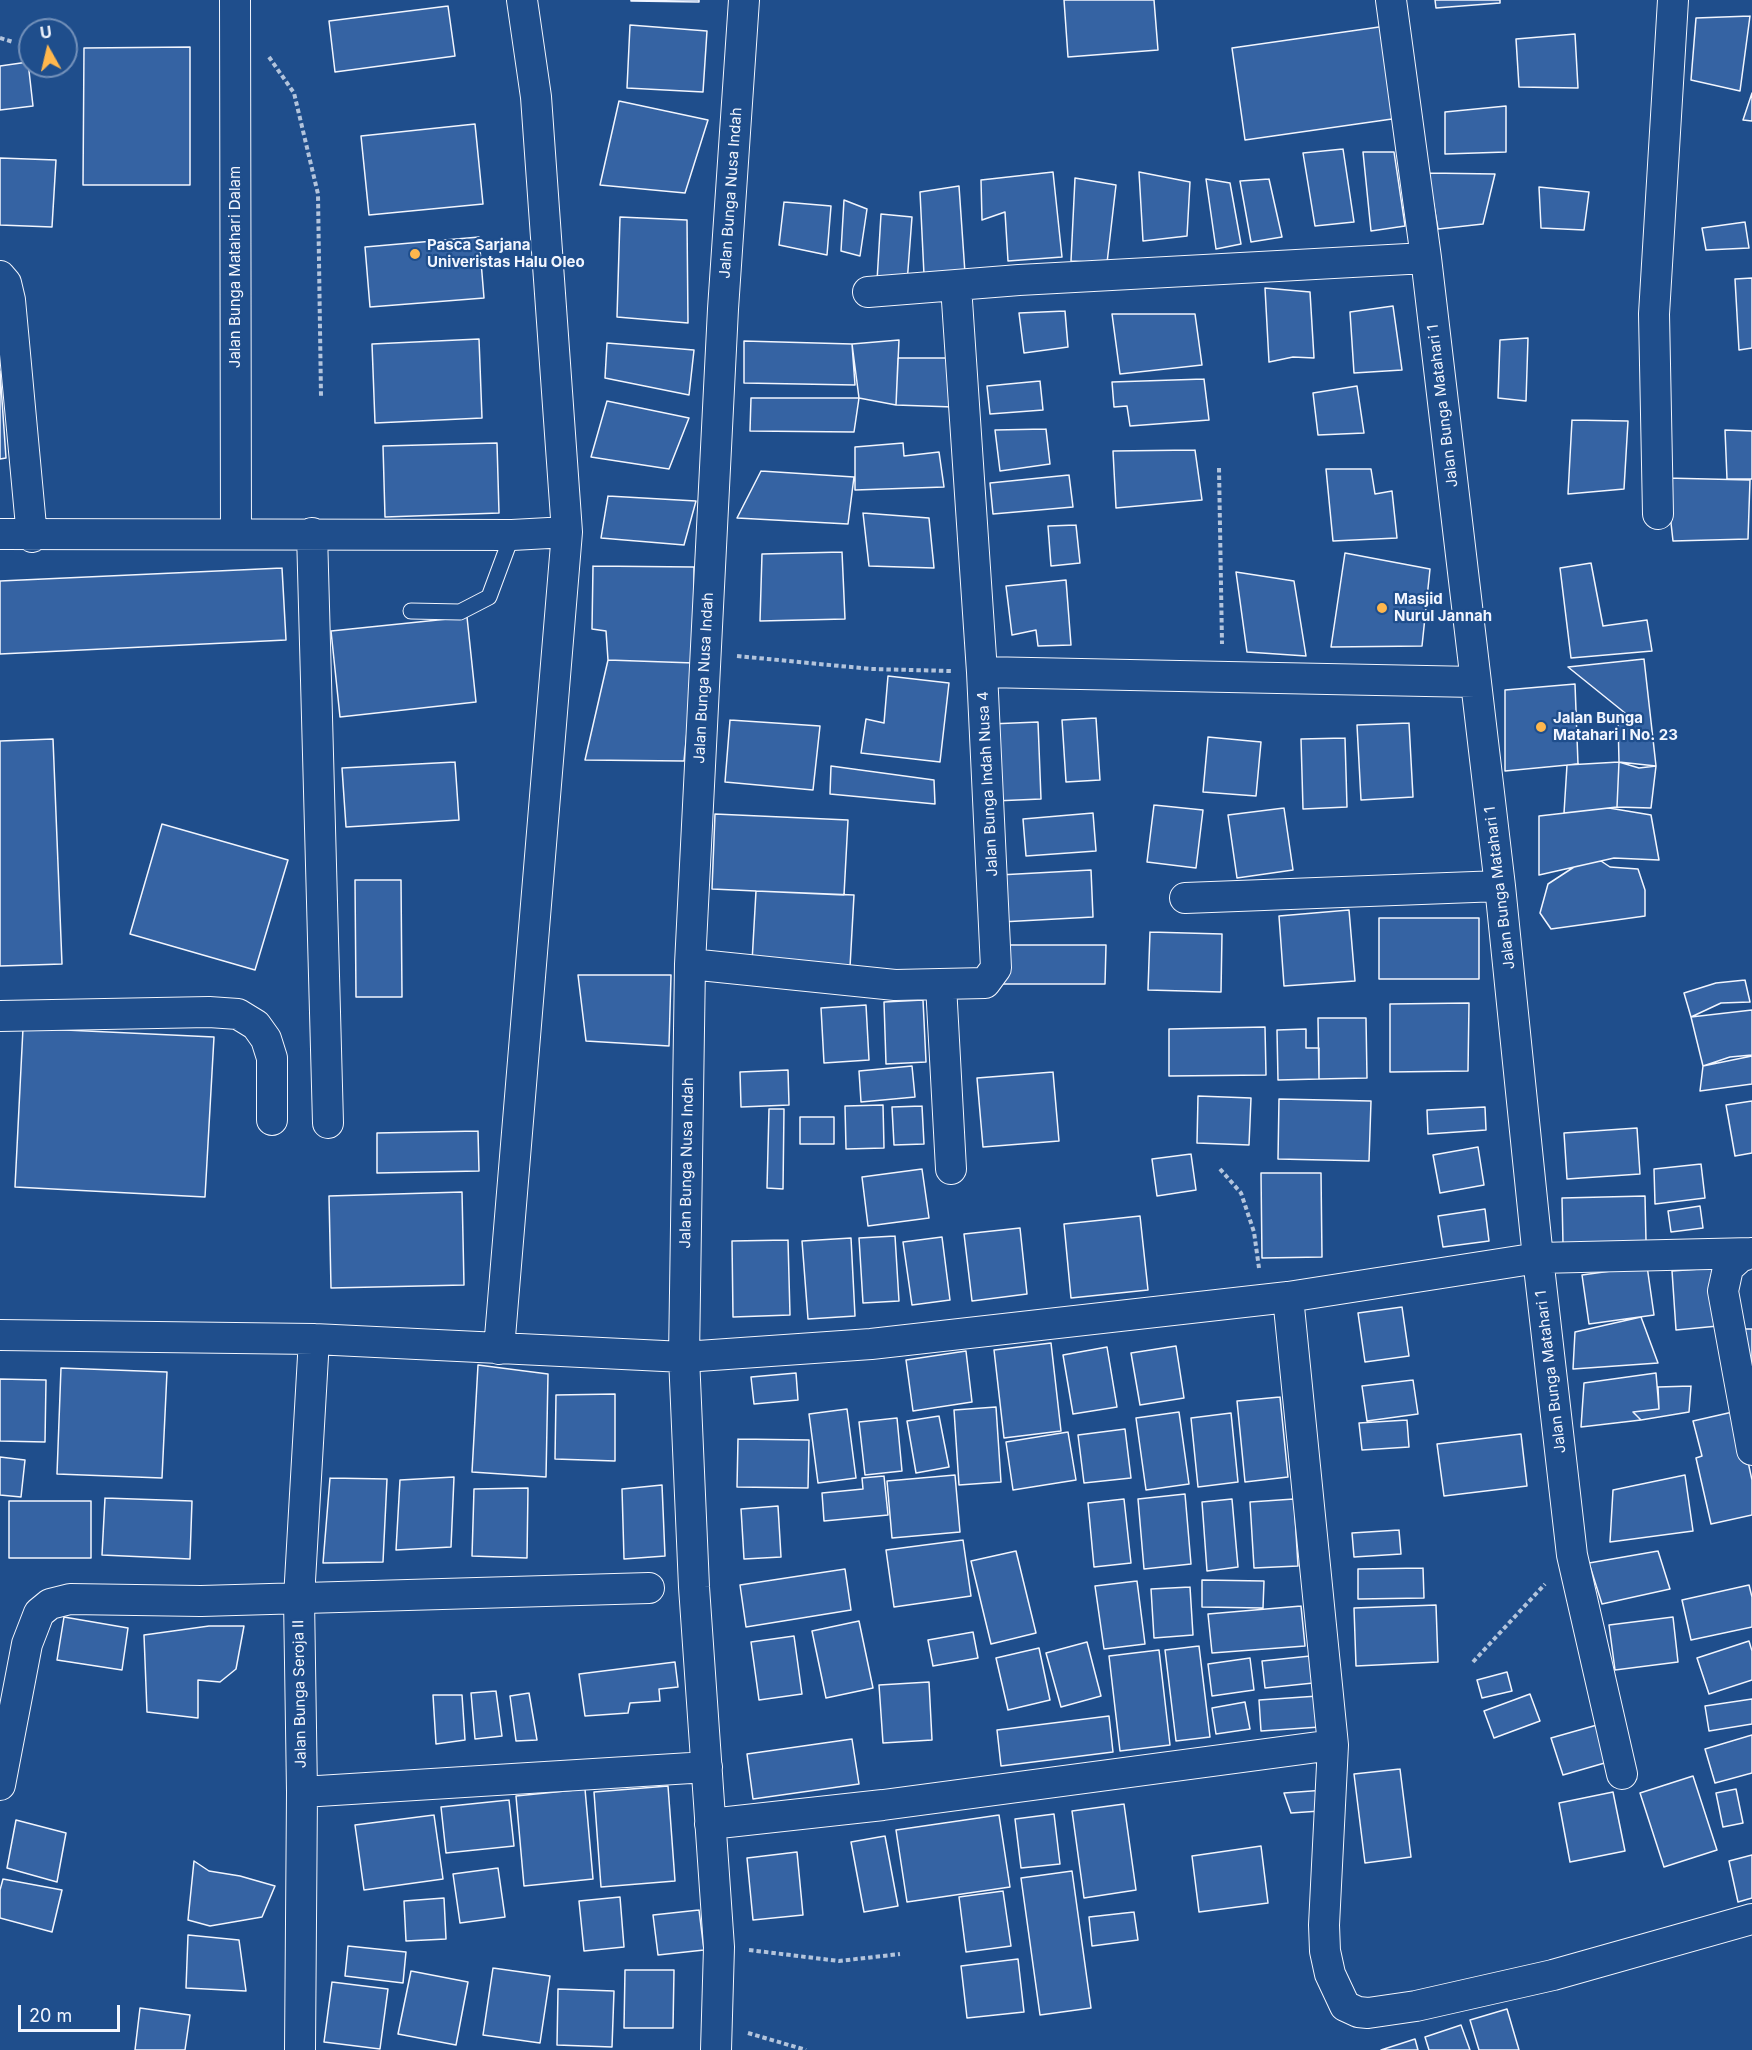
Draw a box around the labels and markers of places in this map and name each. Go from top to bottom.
place label: Pasca Sarjana Univeristas Halu Oleo [427,236,585,271]
marker: Pasca Sarjana Univeristas Halu Oleo [408,247,422,261]
place label: Masjid Nurul Jannah [1394,590,1492,625]
marker: Masjid Nurul Jannah [1375,601,1389,615]
place label: Jalan Bunga Matahari I No. 23 [1553,709,1678,744]
marker: Jalan Bunga Matahari I No. 23 [1534,720,1548,734]

